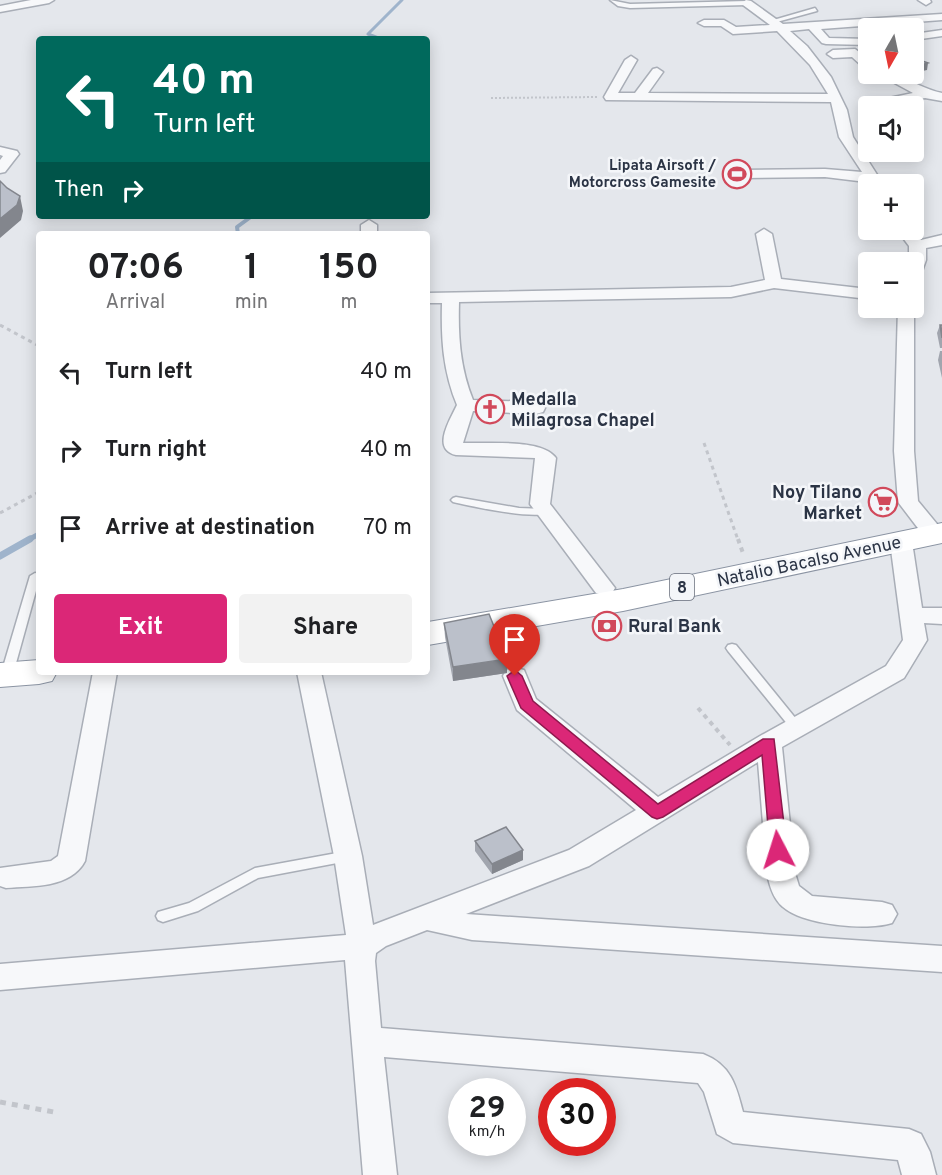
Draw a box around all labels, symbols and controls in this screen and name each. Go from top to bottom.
north arrow [858,18,924,84]
map controls [858,18,924,318]
text: 40 m [153,56,255,109]
icon: left [54,60,132,138]
button: sound [858,96,924,162]
text: Turn left [153,108,255,142]
place label: Lipata Airsoft / Motorcross Gamesite [569,157,716,193]
sports icon: Lipata Airsoft / Motorcross Gamesite [721,158,753,190]
icon: right [116,174,149,207]
button: + [858,174,924,240]
text: Then [54,177,104,204]
text: 07:06 [87,246,184,292]
text: 1 [244,246,259,292]
text: 150 [319,246,379,292]
button: − [858,252,924,318]
text: Arrival [106,290,165,316]
text: min [235,290,268,316]
text: m [341,290,358,316]
icon: left [54,356,87,389]
text: Turn left [105,359,193,386]
text: 40 m [360,359,412,386]
place label: Medalla Milagrosa Chapel [511,389,655,433]
church icon: Medalla Milagrosa Chapel [474,393,506,425]
icon: right [54,434,87,467]
text: Turn right [105,437,207,464]
text: 40 m [360,437,412,464]
place label: Noy Tilano Market [772,482,862,526]
supermarket icon: Noy Tilano Market [867,486,899,518]
icon: arrive [54,512,87,545]
text: Arrive at destination [105,515,315,542]
text: 70 m [363,515,412,542]
street label: Natalio Bacalso Avenue [715,532,904,593]
road number: 8 [670,574,694,600]
button: Exit [54,594,227,663]
button: Share [239,594,412,663]
bank icon: Rural Bank [591,610,623,642]
pin [489,614,540,676]
place label: Rural Bank [628,616,721,639]
icon: arrive [498,623,531,656]
position arrow [746,818,810,882]
speed limit sign: 30 [538,1078,616,1156]
text: 29 [469,1091,505,1128]
text: km/h [469,1123,505,1142]

